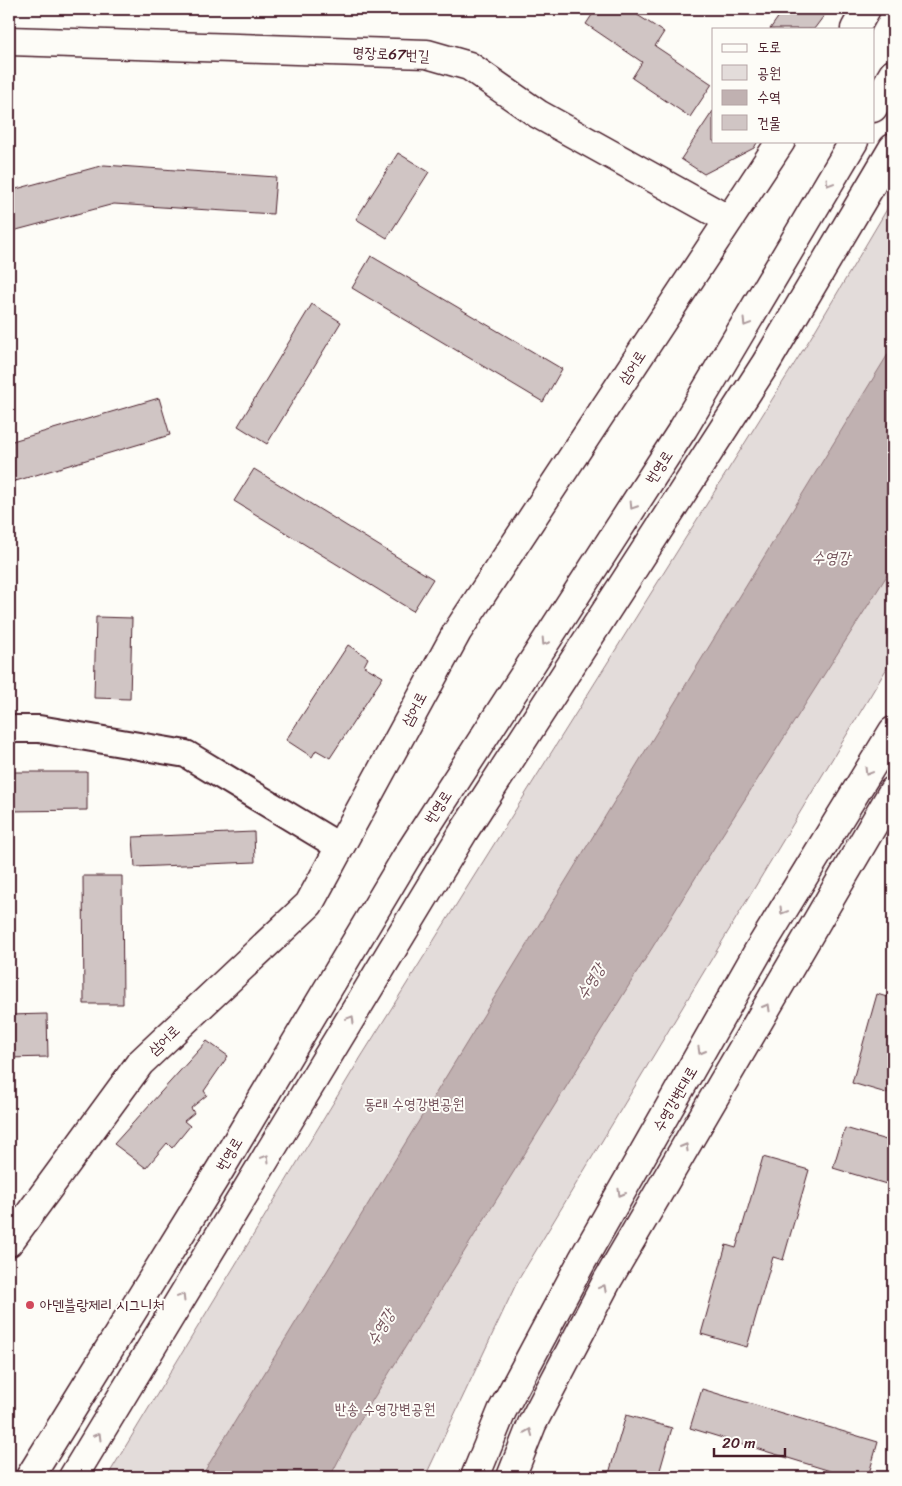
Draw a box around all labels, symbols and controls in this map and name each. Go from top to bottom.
legend [712,28,874,142]
text: 도로 [757,34,781,60]
street label: 명장로67번길 [352,39,430,69]
text: 공원 [757,60,781,86]
text: 수역 [757,84,781,110]
text: 건물 [757,110,781,136]
one-way arrow [825,178,835,187]
one-way arrow [743,318,753,327]
street label: 삼어로 [611,345,653,389]
street label: 번영로 [638,445,680,489]
one-way arrow [630,501,640,510]
water label: 수영강 [812,543,852,572]
one-way arrow [542,637,551,646]
street label: 삼어로 [394,687,434,731]
one-way arrow [864,767,874,776]
street label: 번영로 [417,785,459,829]
one-way arrow [780,905,789,914]
water label: 수영강 [568,955,614,1005]
one-way arrow [761,1003,771,1012]
one-way arrow [344,1015,354,1024]
street label: 삼어로 [142,1018,186,1062]
one-way arrow [698,1046,708,1055]
street label: 수영강변대로 [646,1061,704,1137]
park label: 동래 수영강변공원 [364,1091,464,1117]
street label: 번영로 [209,1132,249,1176]
one-way arrow [679,1144,689,1153]
one-way arrow [260,1154,270,1163]
one-way arrow [617,1187,627,1196]
one-way arrow [597,1284,607,1293]
place label: 아덴블랑제리 시그니처 [40,1292,165,1318]
one-way arrow [176,1293,186,1302]
marker: 아덴블랑제리 시그니처 [24,1299,36,1311]
water label: 수영강 [358,1301,404,1351]
park label: 반송 수영강변공원 [335,1396,435,1422]
scale bar [714,1426,786,1458]
one-way arrow [523,1428,533,1437]
text: 20 m [722,1430,756,1456]
one-way arrow [91,1432,101,1441]

